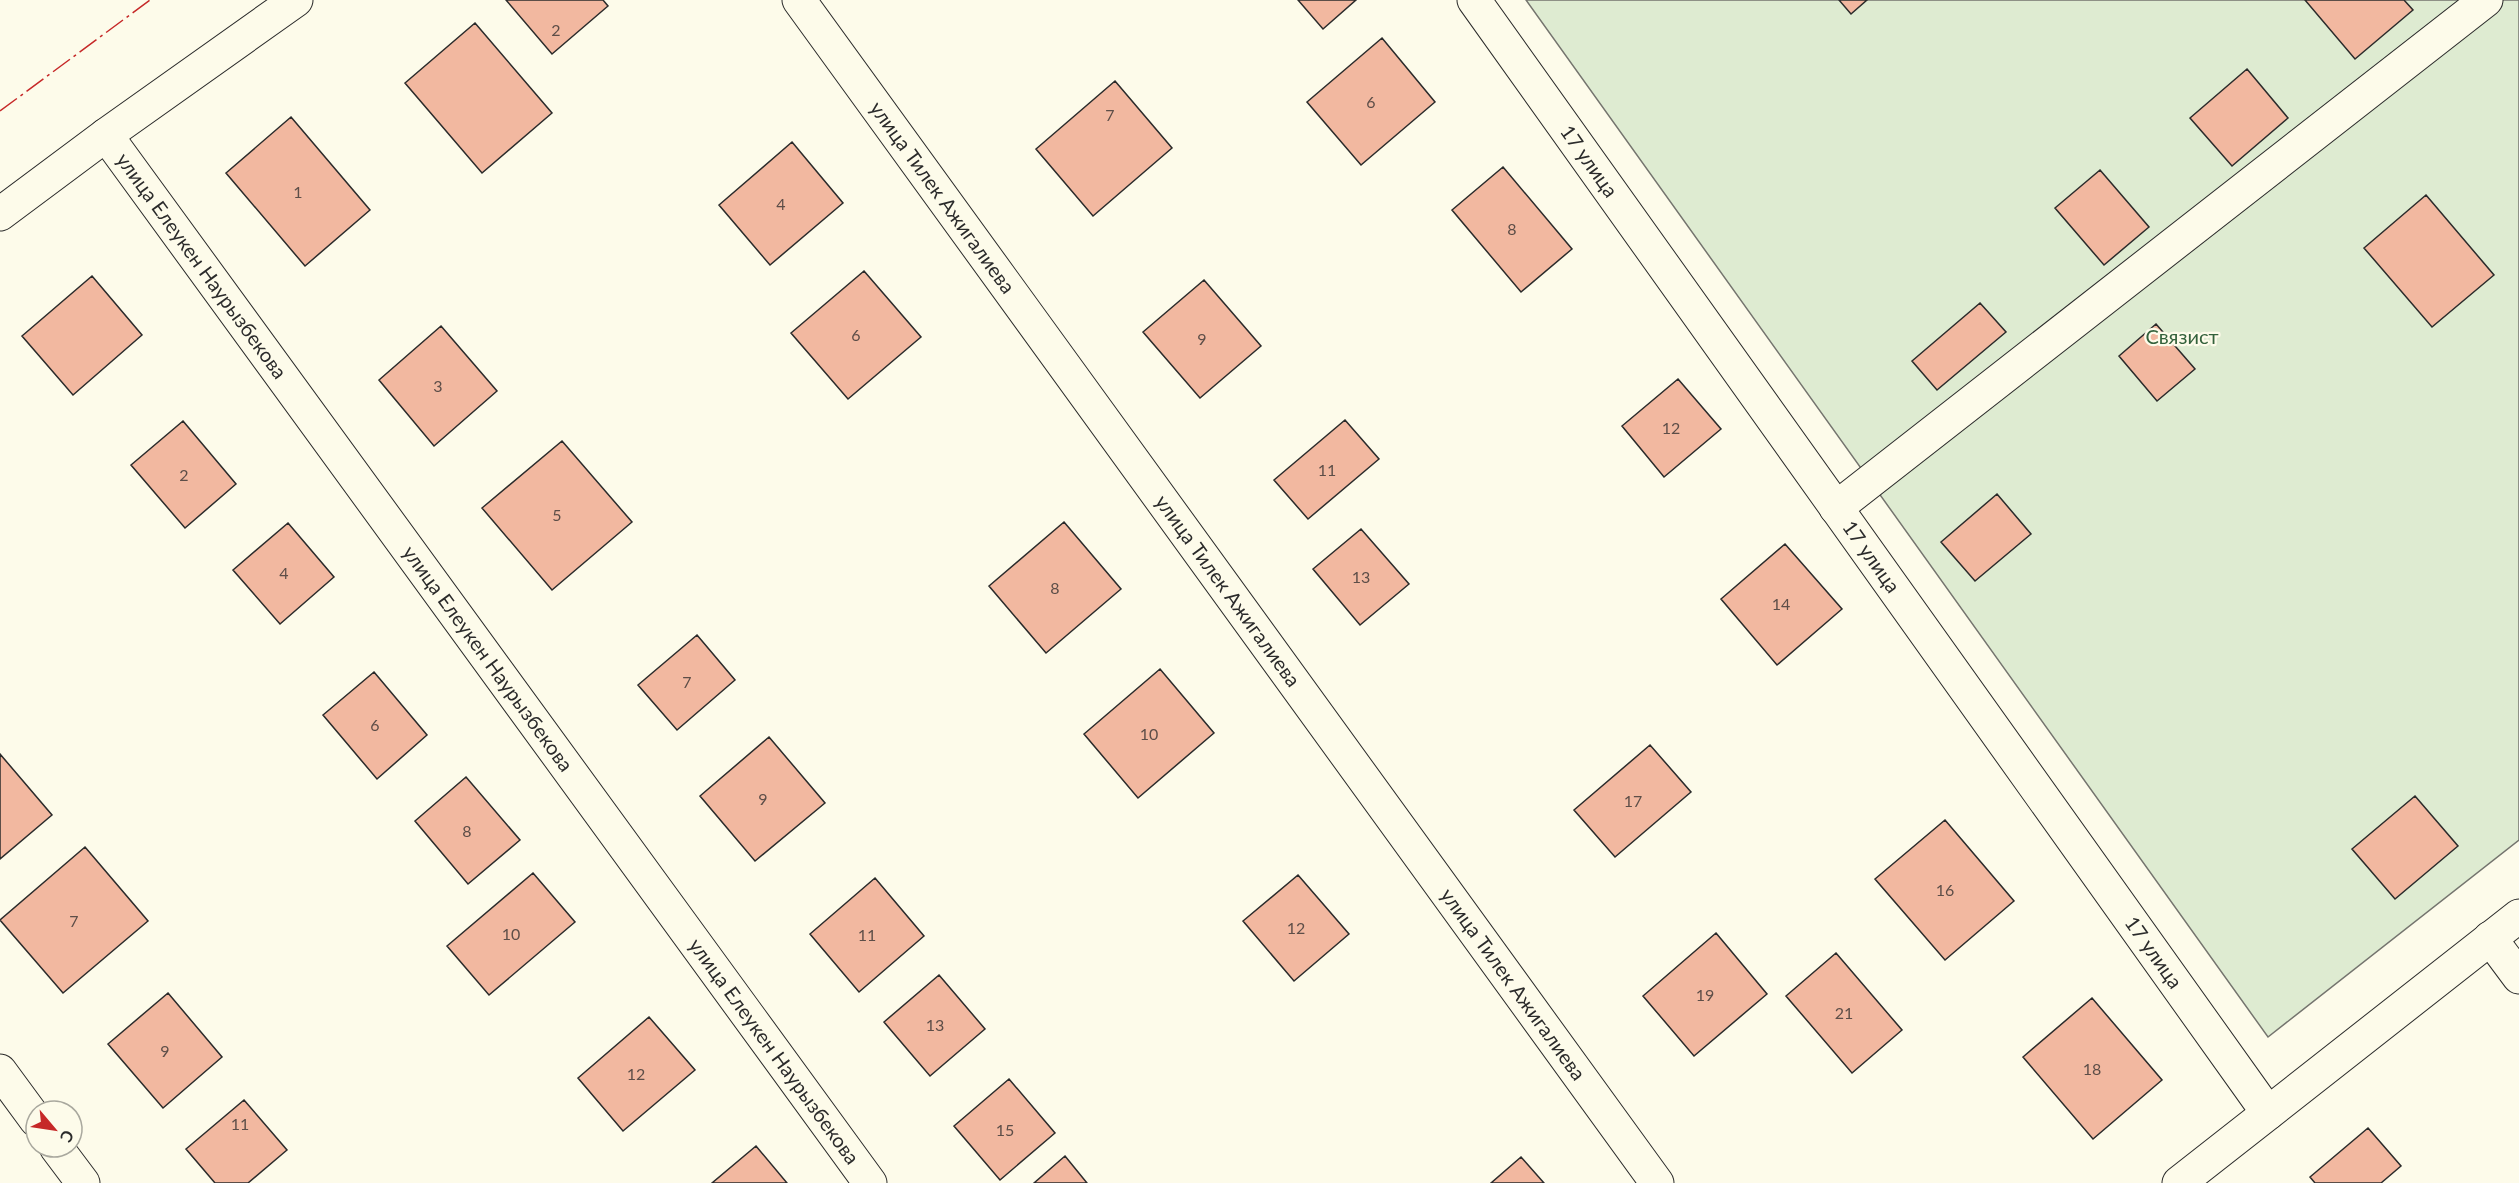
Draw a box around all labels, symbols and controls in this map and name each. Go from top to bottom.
house number: 2 [551,20,561,39]
house number: 6 [1366,92,1376,111]
street label: улица Тилек Ажигалиева [865,96,1021,298]
house number: 7 [1105,105,1115,124]
street label: 17 улица [1556,120,1624,201]
street label: улица Елеукен Наурызбекова [112,148,293,383]
house number: 1 [293,182,303,201]
house number: 4 [776,194,786,213]
house number: 8 [1507,219,1517,238]
park label: Связист [2145,324,2219,348]
house number: 6 [851,325,861,344]
house number: 9 [1197,329,1207,348]
house number: 3 [433,376,443,395]
house number: 12 [1662,418,1680,437]
house number: 11 [1318,460,1336,479]
house number: 2 [179,465,189,484]
street label: улица Тилек Ажигалиева [1151,490,1306,691]
house number: 5 [552,505,562,524]
street label: 17 улица [1838,515,1906,597]
street label: улица Елеукен Наурызбекова [398,540,579,776]
house number: 4 [279,563,289,582]
house number: 13 [1352,567,1370,586]
house number: 8 [1050,578,1060,597]
house number: 14 [1772,594,1790,613]
house number: 7 [682,672,692,691]
house number: 6 [370,715,380,734]
house number: 10 [1140,724,1158,743]
house number: 9 [758,789,768,808]
house number: 17 [1624,791,1642,810]
house number: 8 [462,821,472,840]
house number: 16 [1936,880,1954,899]
street label: улица Тилек Ажигалиева [1436,883,1591,1084]
house number: 7 [69,911,79,930]
street label: 17 улица [2120,911,2188,993]
house number: 12 [1287,918,1305,937]
house number: 10 [502,924,520,943]
house number: 11 [858,925,876,944]
street label: улица Елеукен Наурызбекова [685,933,865,1168]
house number: 19 [1696,985,1714,1004]
house number: 21 [1835,1003,1853,1022]
house number: 13 [926,1015,944,1034]
house number: 9 [160,1041,170,1060]
house number: 18 [2083,1059,2101,1078]
house number: 12 [627,1064,645,1083]
north arrow [24,1099,84,1159]
house number: 11 [231,1114,249,1133]
house number: 15 [996,1120,1014,1139]
text: С [56,1127,78,1146]

